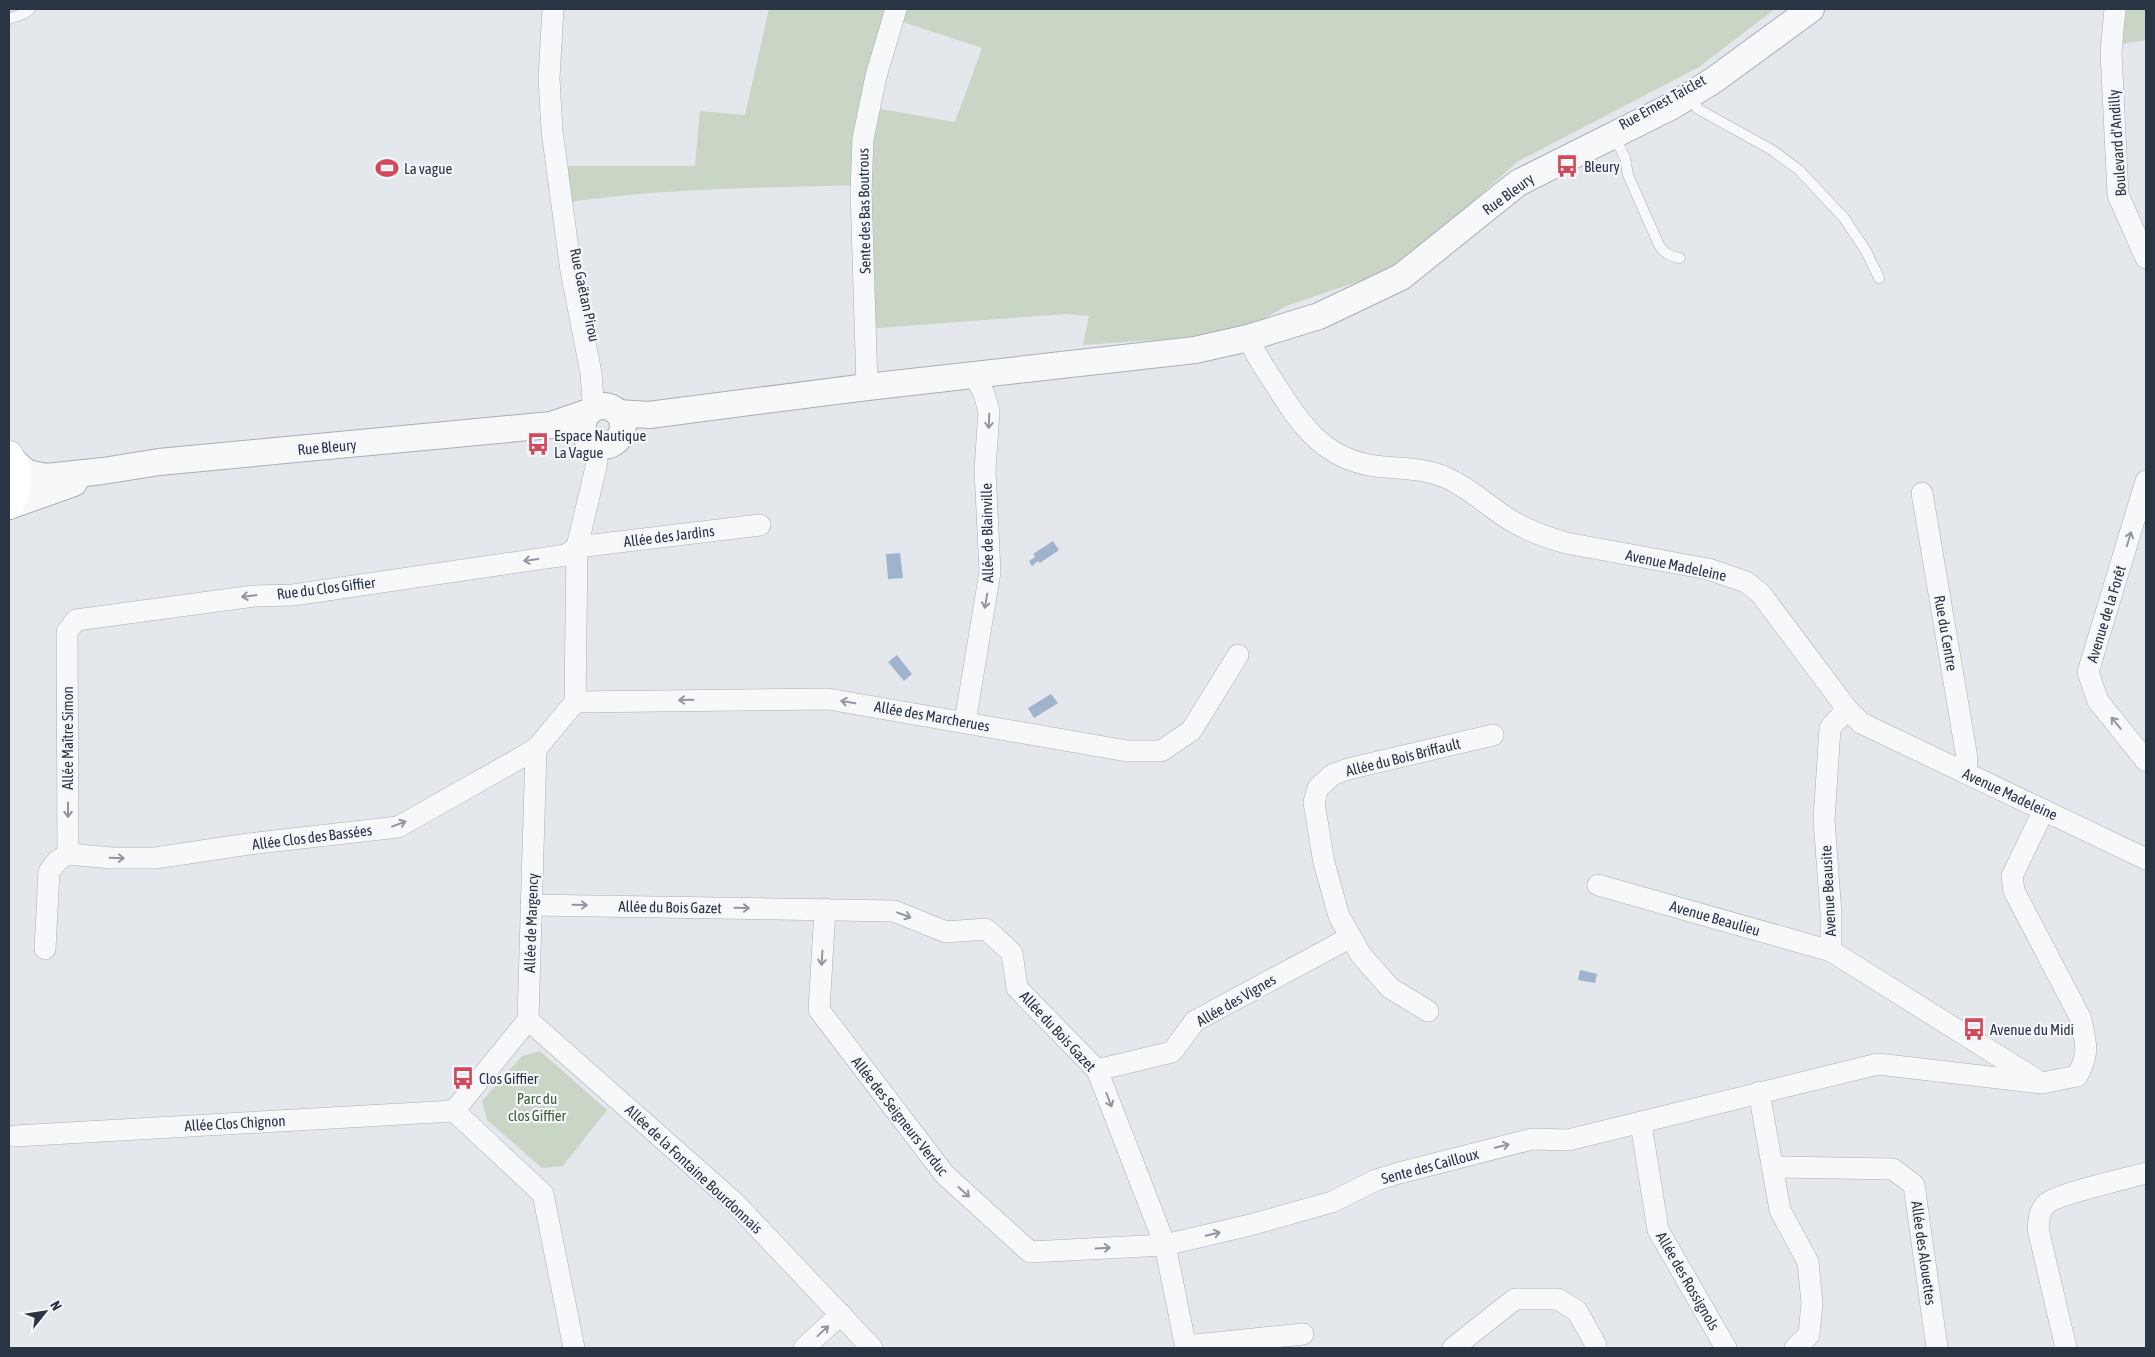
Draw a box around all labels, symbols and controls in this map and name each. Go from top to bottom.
street label: Rue Ernest Taiclet [1616,71,1708,133]
street label: Boulevard d'Andilly [2105,89,2129,197]
street label: Sente des Bas Boutrous [854,148,874,274]
bus stop icon: Bleury [1554,153,1580,179]
sports icon: La vague [374,155,400,181]
place label: Bleury [1584,158,1620,175]
place label: La vague [404,160,453,177]
street label: Rue Bleury [1479,170,1537,218]
street label: Rue Gaëtan Pirou [567,247,603,343]
one-way arrow [984,413,993,429]
place label: Espace Nautique La Vague [554,427,646,461]
bus stop icon: Espace Nautique La Vague [525,431,551,457]
street label: Rue Bleury [297,436,357,458]
street label: Allée de Blainville [978,483,996,583]
street label: Allée des Jardins [623,522,715,550]
one-way arrow [2124,532,2134,548]
street label: Avenue Madeleine [1624,546,1728,584]
one-way arrow [524,555,540,565]
street label: Avenue de la Forêt [2083,563,2129,665]
street label: Rue du Clos Giffier [276,573,377,602]
one-way arrow [241,591,257,601]
one-way arrow [981,593,991,609]
street label: Rue du Centre [1931,594,1961,672]
street label: Allée Maître Simon [59,686,76,790]
one-way arrow [678,695,694,705]
one-way arrow [840,696,856,706]
street label: Allée des Marcherues [873,697,991,735]
one-way arrow [2110,717,2121,730]
street label: Allée du Bois Briffault [1344,735,1462,779]
street label: Avenue Madeleine [1960,765,2060,823]
one-way arrow [63,802,73,818]
one-way arrow [391,819,406,828]
street label: Allée Clos des Bassées [251,821,373,853]
street label: Avenue Beausite [1817,845,1839,937]
one-way arrow [108,853,125,863]
street label: Allée de Margency [521,873,541,973]
street label: Avenue Beaulieu [1668,897,1762,939]
street label: Allée du Bois Gazet [618,898,722,916]
one-way arrow [571,901,587,910]
one-way arrow [734,903,750,913]
one-way arrow [896,911,911,920]
one-way arrow [817,950,826,966]
street label: Allée des Vignes [1193,970,1279,1030]
street label: Allée du Bois Gazet [1017,987,1099,1075]
bus stop icon: Avenue du Midi [1961,1016,1987,1042]
place label: Avenue du Midi [1990,1021,2074,1038]
street label: Allée des Seigneurs Verduc [848,1053,952,1179]
bus stop icon: Clos Giffier [450,1065,476,1091]
place label: Clos Giffier [479,1070,539,1087]
park label: Parc du clos Giffier [508,1090,567,1124]
one-way arrow [1105,1092,1114,1107]
street label: Allée de la Fontaine Bourdonnais [622,1101,766,1237]
street label: Allée Clos Chignon [184,1112,286,1134]
one-way arrow [1493,1141,1509,1151]
street label: Sente des Cailloux [1379,1145,1481,1187]
one-way arrow [957,1186,970,1198]
street label: Allée des Alouettes [1908,1200,1940,1306]
one-way arrow [1204,1229,1220,1238]
street label: Allée des Rossignols [1653,1229,1723,1333]
one-way arrow [1094,1243,1111,1253]
north arrow [20,1287,70,1337]
text: N [47,1298,65,1313]
one-way arrow [816,1325,829,1337]

